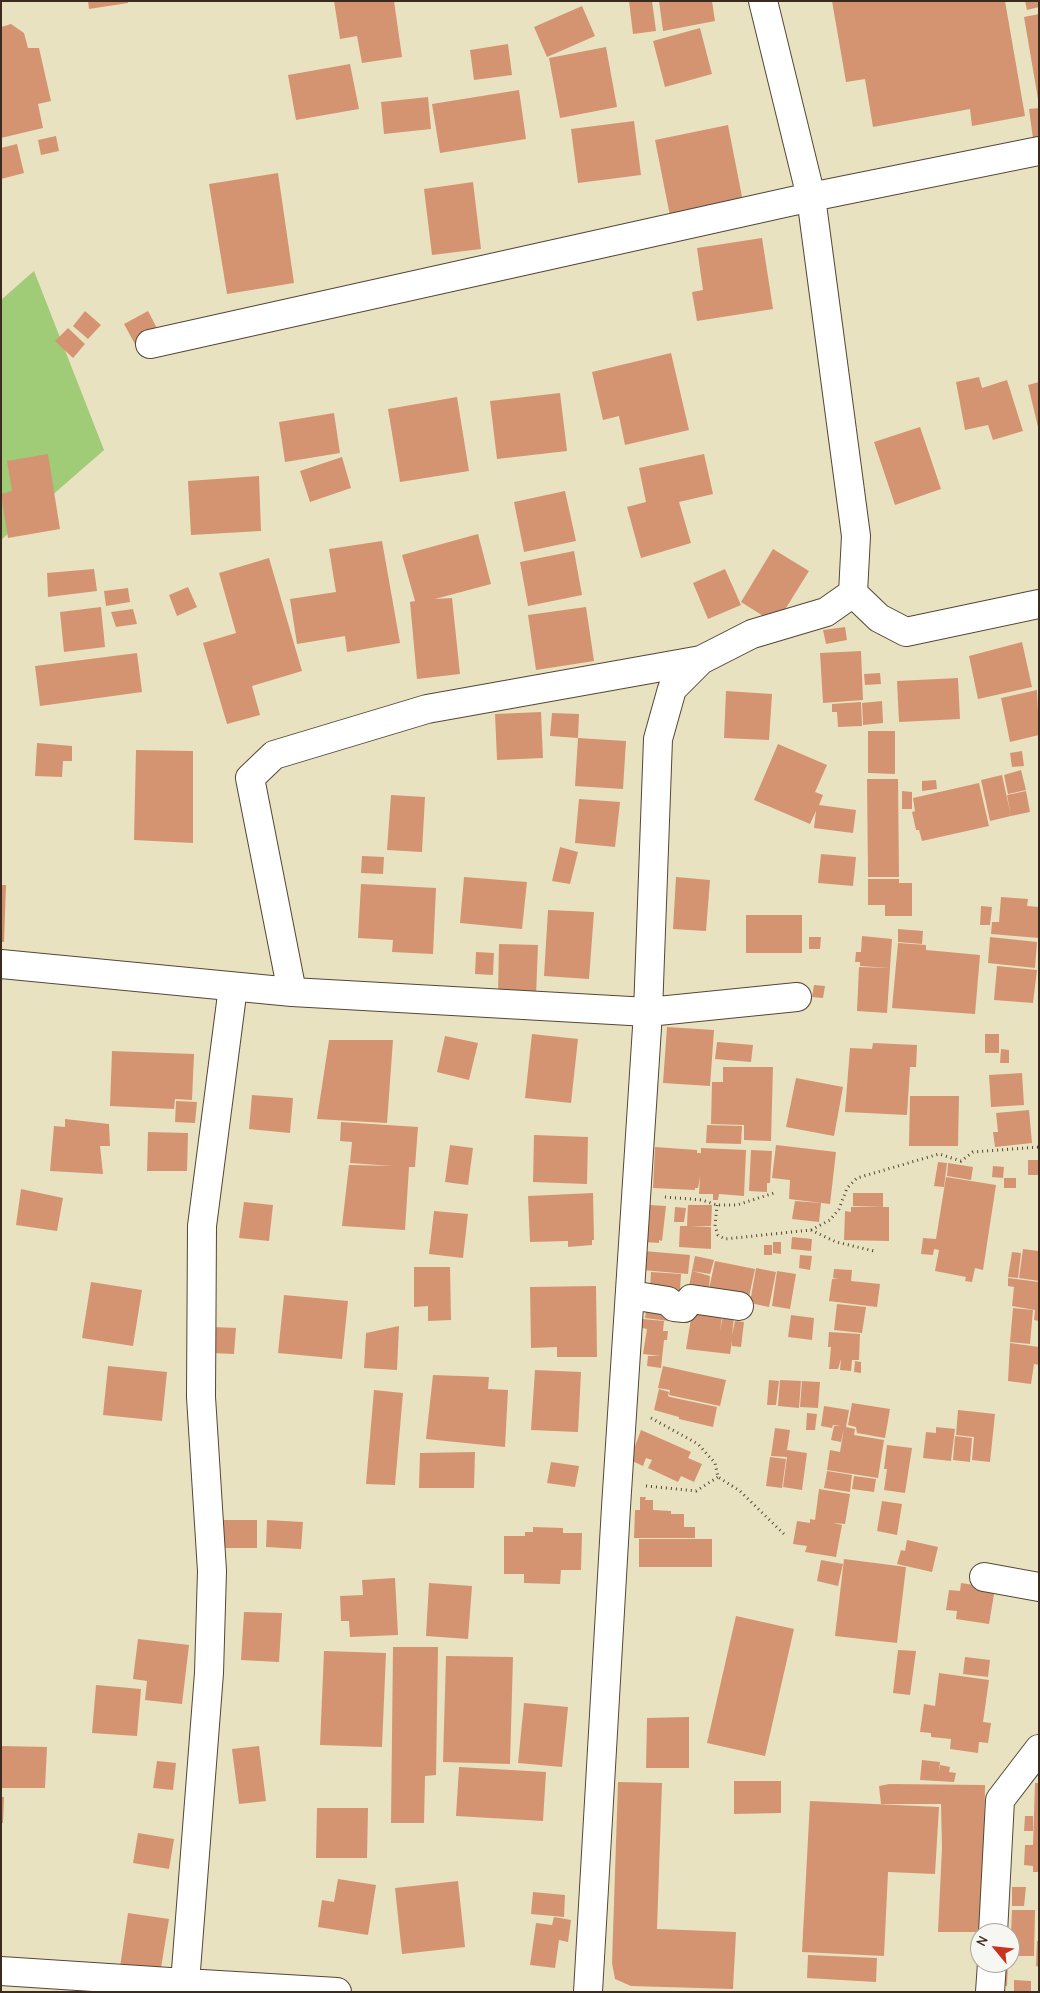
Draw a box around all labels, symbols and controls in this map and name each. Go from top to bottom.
north arrow [970,1923,1020,1973]
text: N [973,1933,992,1949]

